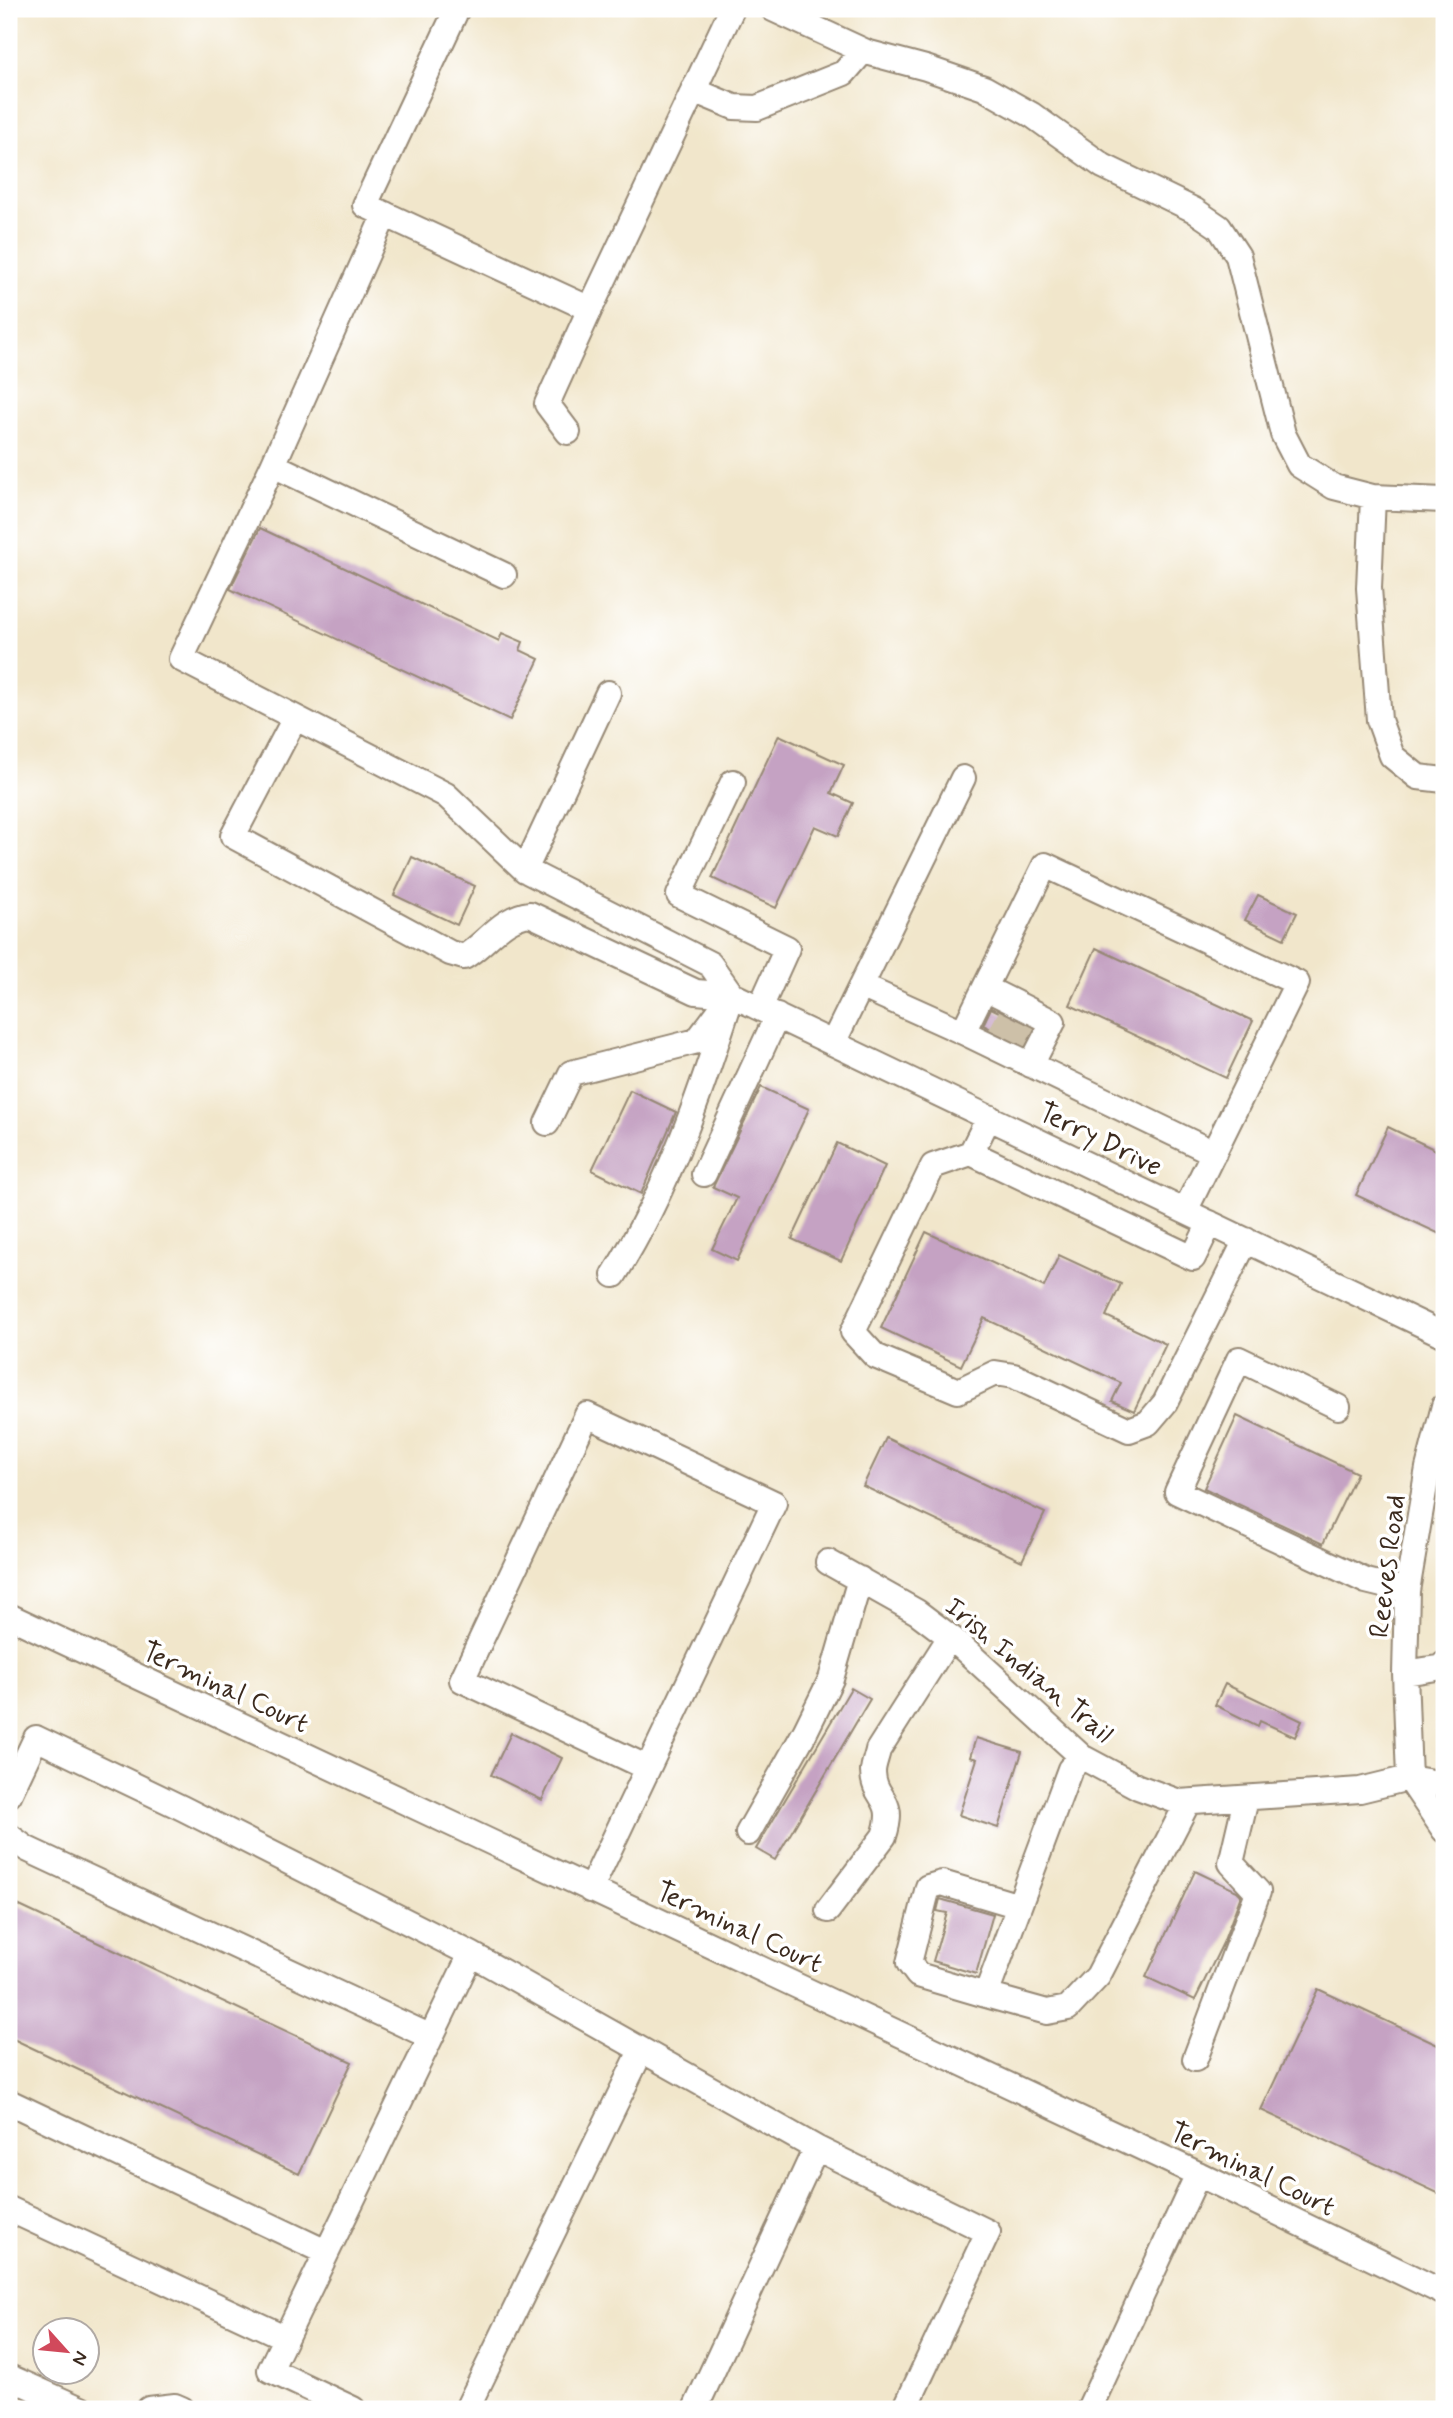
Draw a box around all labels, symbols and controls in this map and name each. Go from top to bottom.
street label: Terry Drive [1032,1094,1168,1186]
street label: Reeves Road [1361,1492,1416,1640]
street label: Irish Indian Trail [936,1589,1121,1752]
street label: Terminal Court [135,1633,315,1743]
street label: Terminal Court [649,1873,829,1983]
street label: Terminal Court [1163,2114,1341,2226]
north arrow [32,2316,102,2386]
text: N [66,2347,94,2369]

